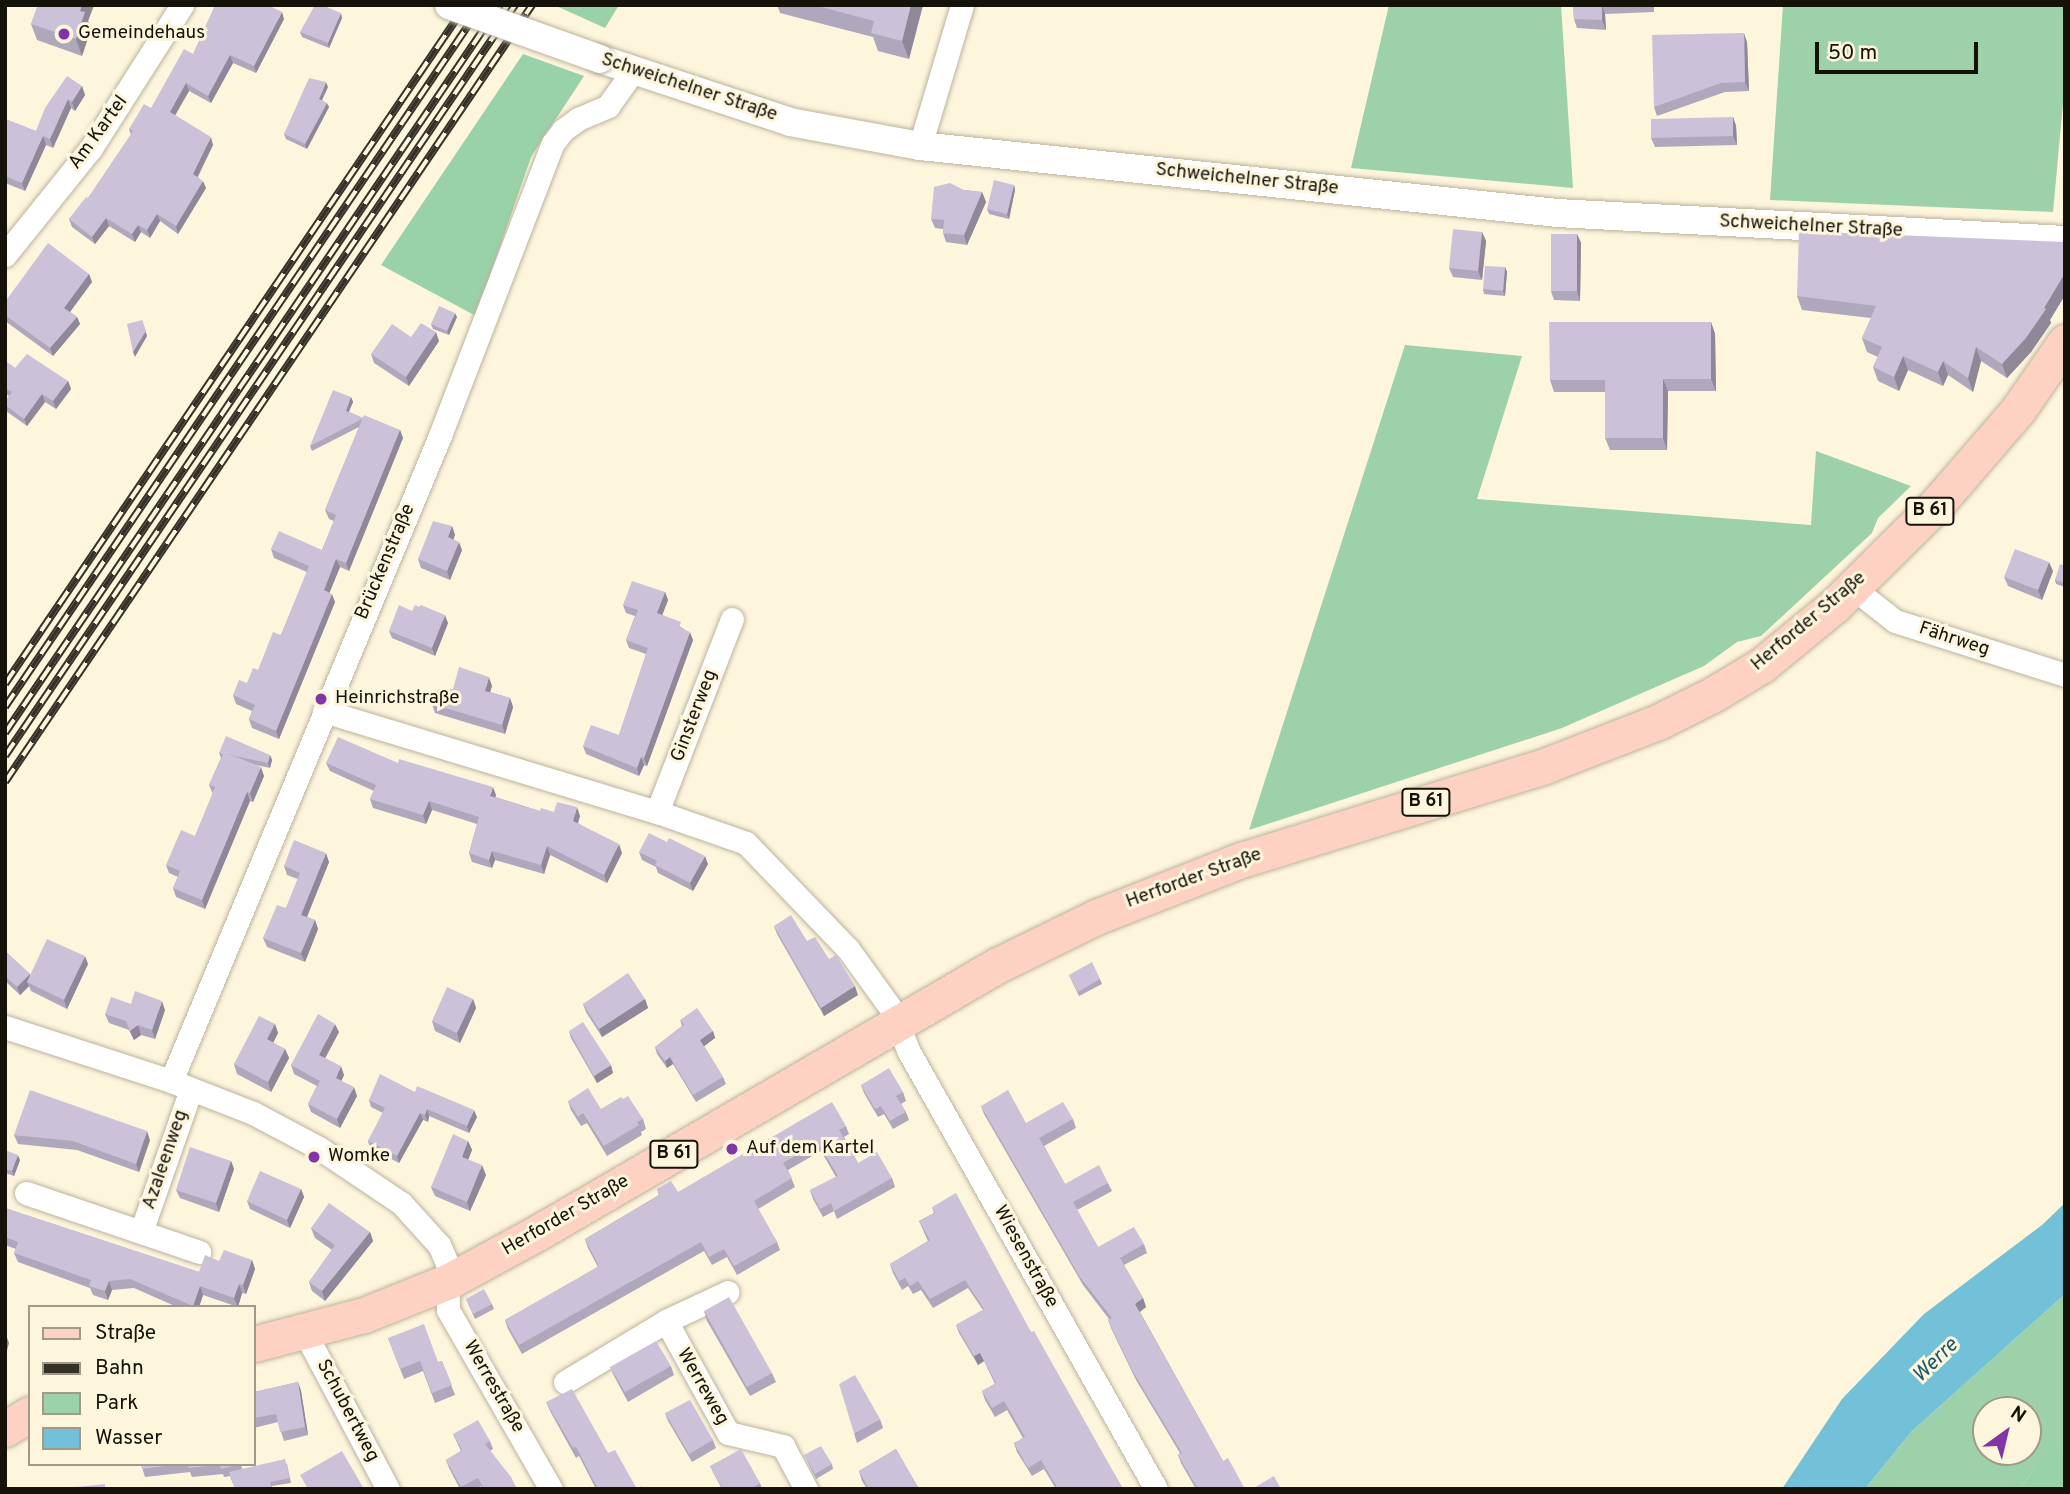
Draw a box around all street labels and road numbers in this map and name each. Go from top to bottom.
street label: Schweichelner Straße [598,49,780,127]
street label: Am Kartel [65,92,133,174]
street label: Schweichelner Straße [1154,159,1340,201]
street label: Schweichelner Straße [1719,211,1903,243]
road number: B 61 [1904,496,1956,526]
street label: Brückenstraße [351,501,421,623]
street label: Herforder Straße [1747,567,1871,677]
street label: Fährweg [1916,618,1992,662]
street label: Ginsterweg [667,667,723,765]
road number: B 61 [1400,788,1452,816]
street label: Herforder Straße [1123,844,1265,914]
street label: Azaleenweg [138,1107,194,1213]
road number: B 61 [648,1140,700,1168]
street label: Herforder Straße [498,1170,634,1262]
street label: Wiesenstraße [988,1202,1062,1312]
street label: Werrestraße [457,1337,529,1437]
street label: Werreweg [671,1345,733,1429]
street label: Schubertweg [311,1356,383,1466]

